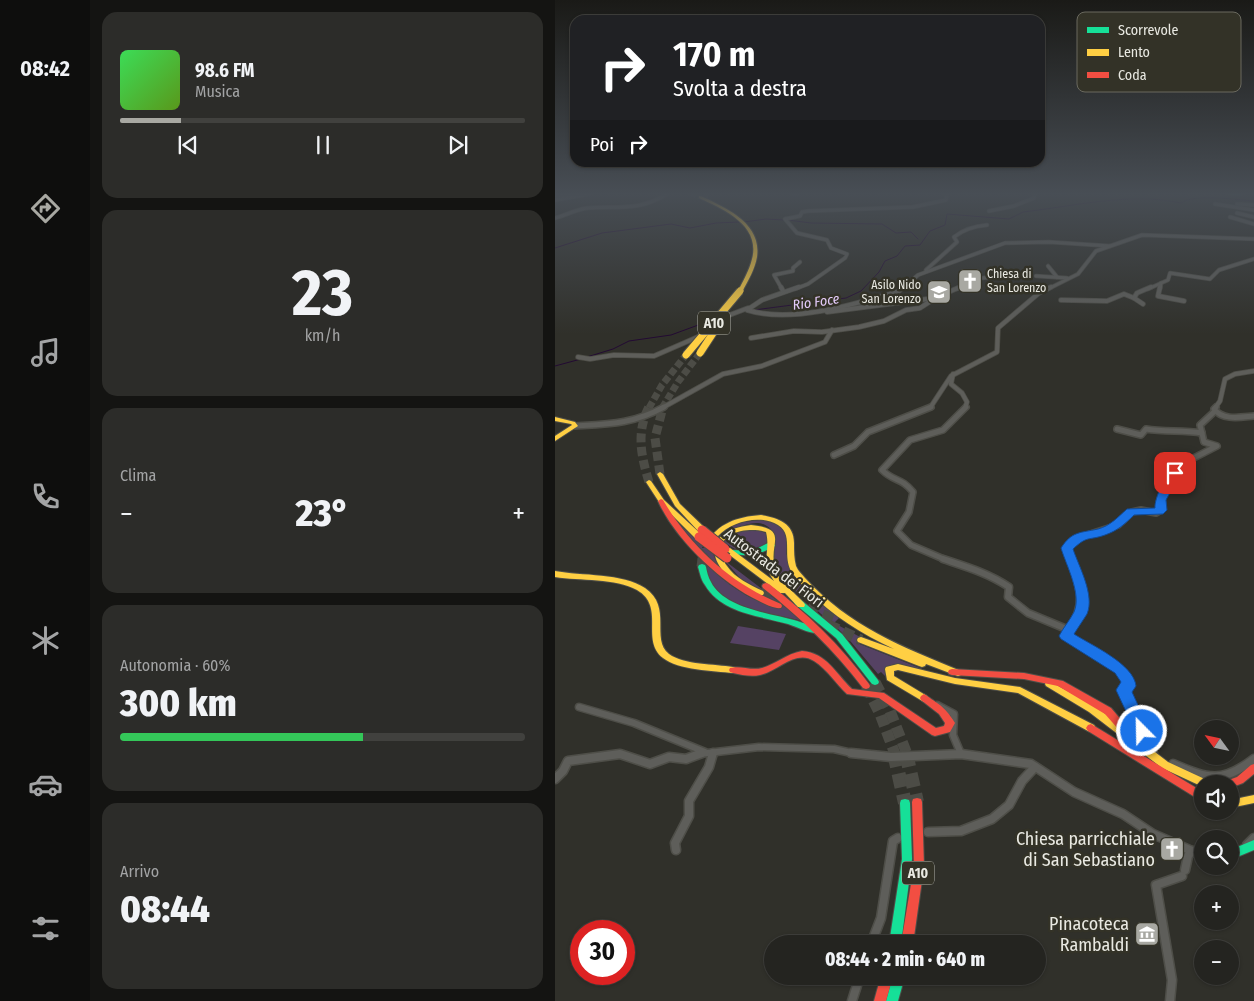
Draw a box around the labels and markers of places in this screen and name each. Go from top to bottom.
place label: Chiesa di San Lorenzo [987,267,1046,295]
church icon: Chiesa di San Lorenzo [957,268,983,294]
place label: Asilo Nido San Lorenzo [862,278,921,306]
school or university icon: Asilo Nido San Lorenzo [926,279,952,305]
pin [1154,452,1196,494]
place label: Chiesa parricchiale di San Sebastiano [1016,828,1155,871]
church icon: Chiesa parricchiale di San Sebastiano [1159,836,1185,862]
place label: Pinacoteca Rambaldi [1049,913,1129,956]
museum icon: Pinacoteca Rambaldi [1134,921,1160,947]

